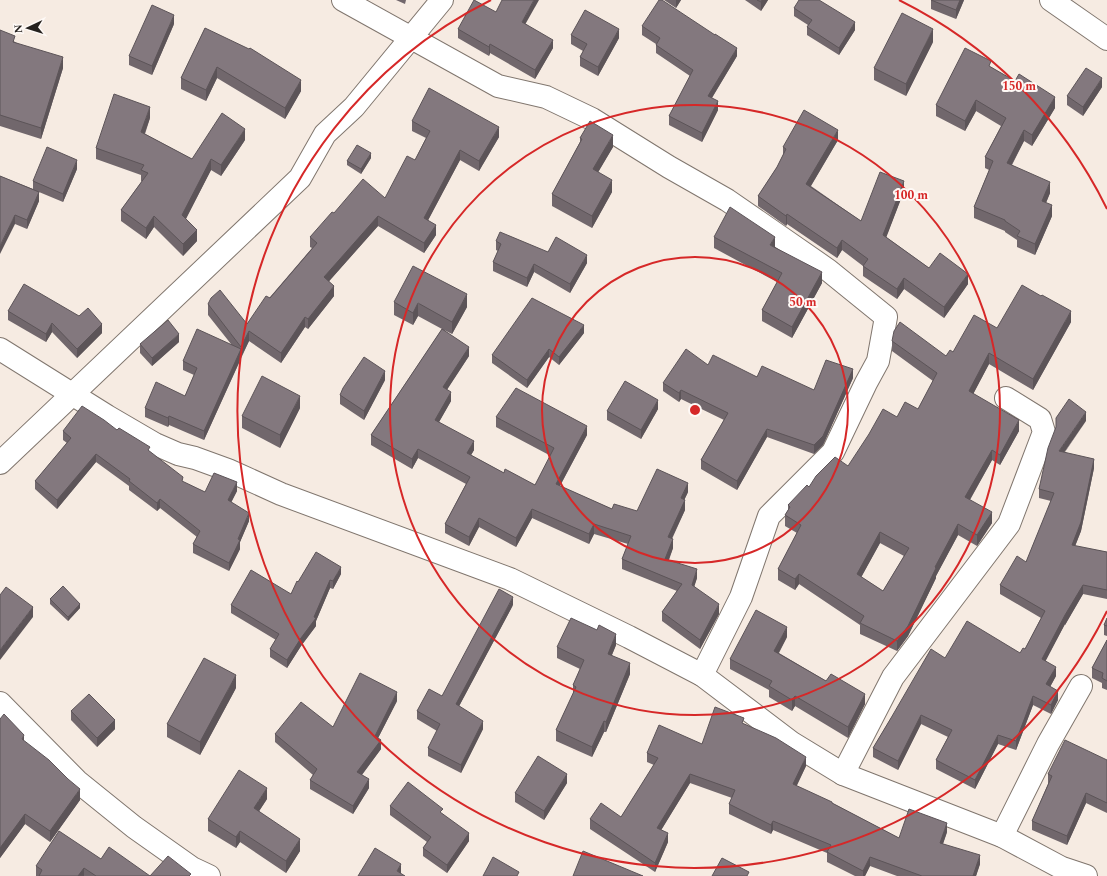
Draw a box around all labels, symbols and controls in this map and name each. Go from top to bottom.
north arrow [8,8,48,48]
text: N [10,24,27,34]
text: 150 m [1002,77,1036,96]
text: 100 m [894,186,928,205]
text: 50 m [789,293,817,312]
centre of rings [688,403,702,417]

